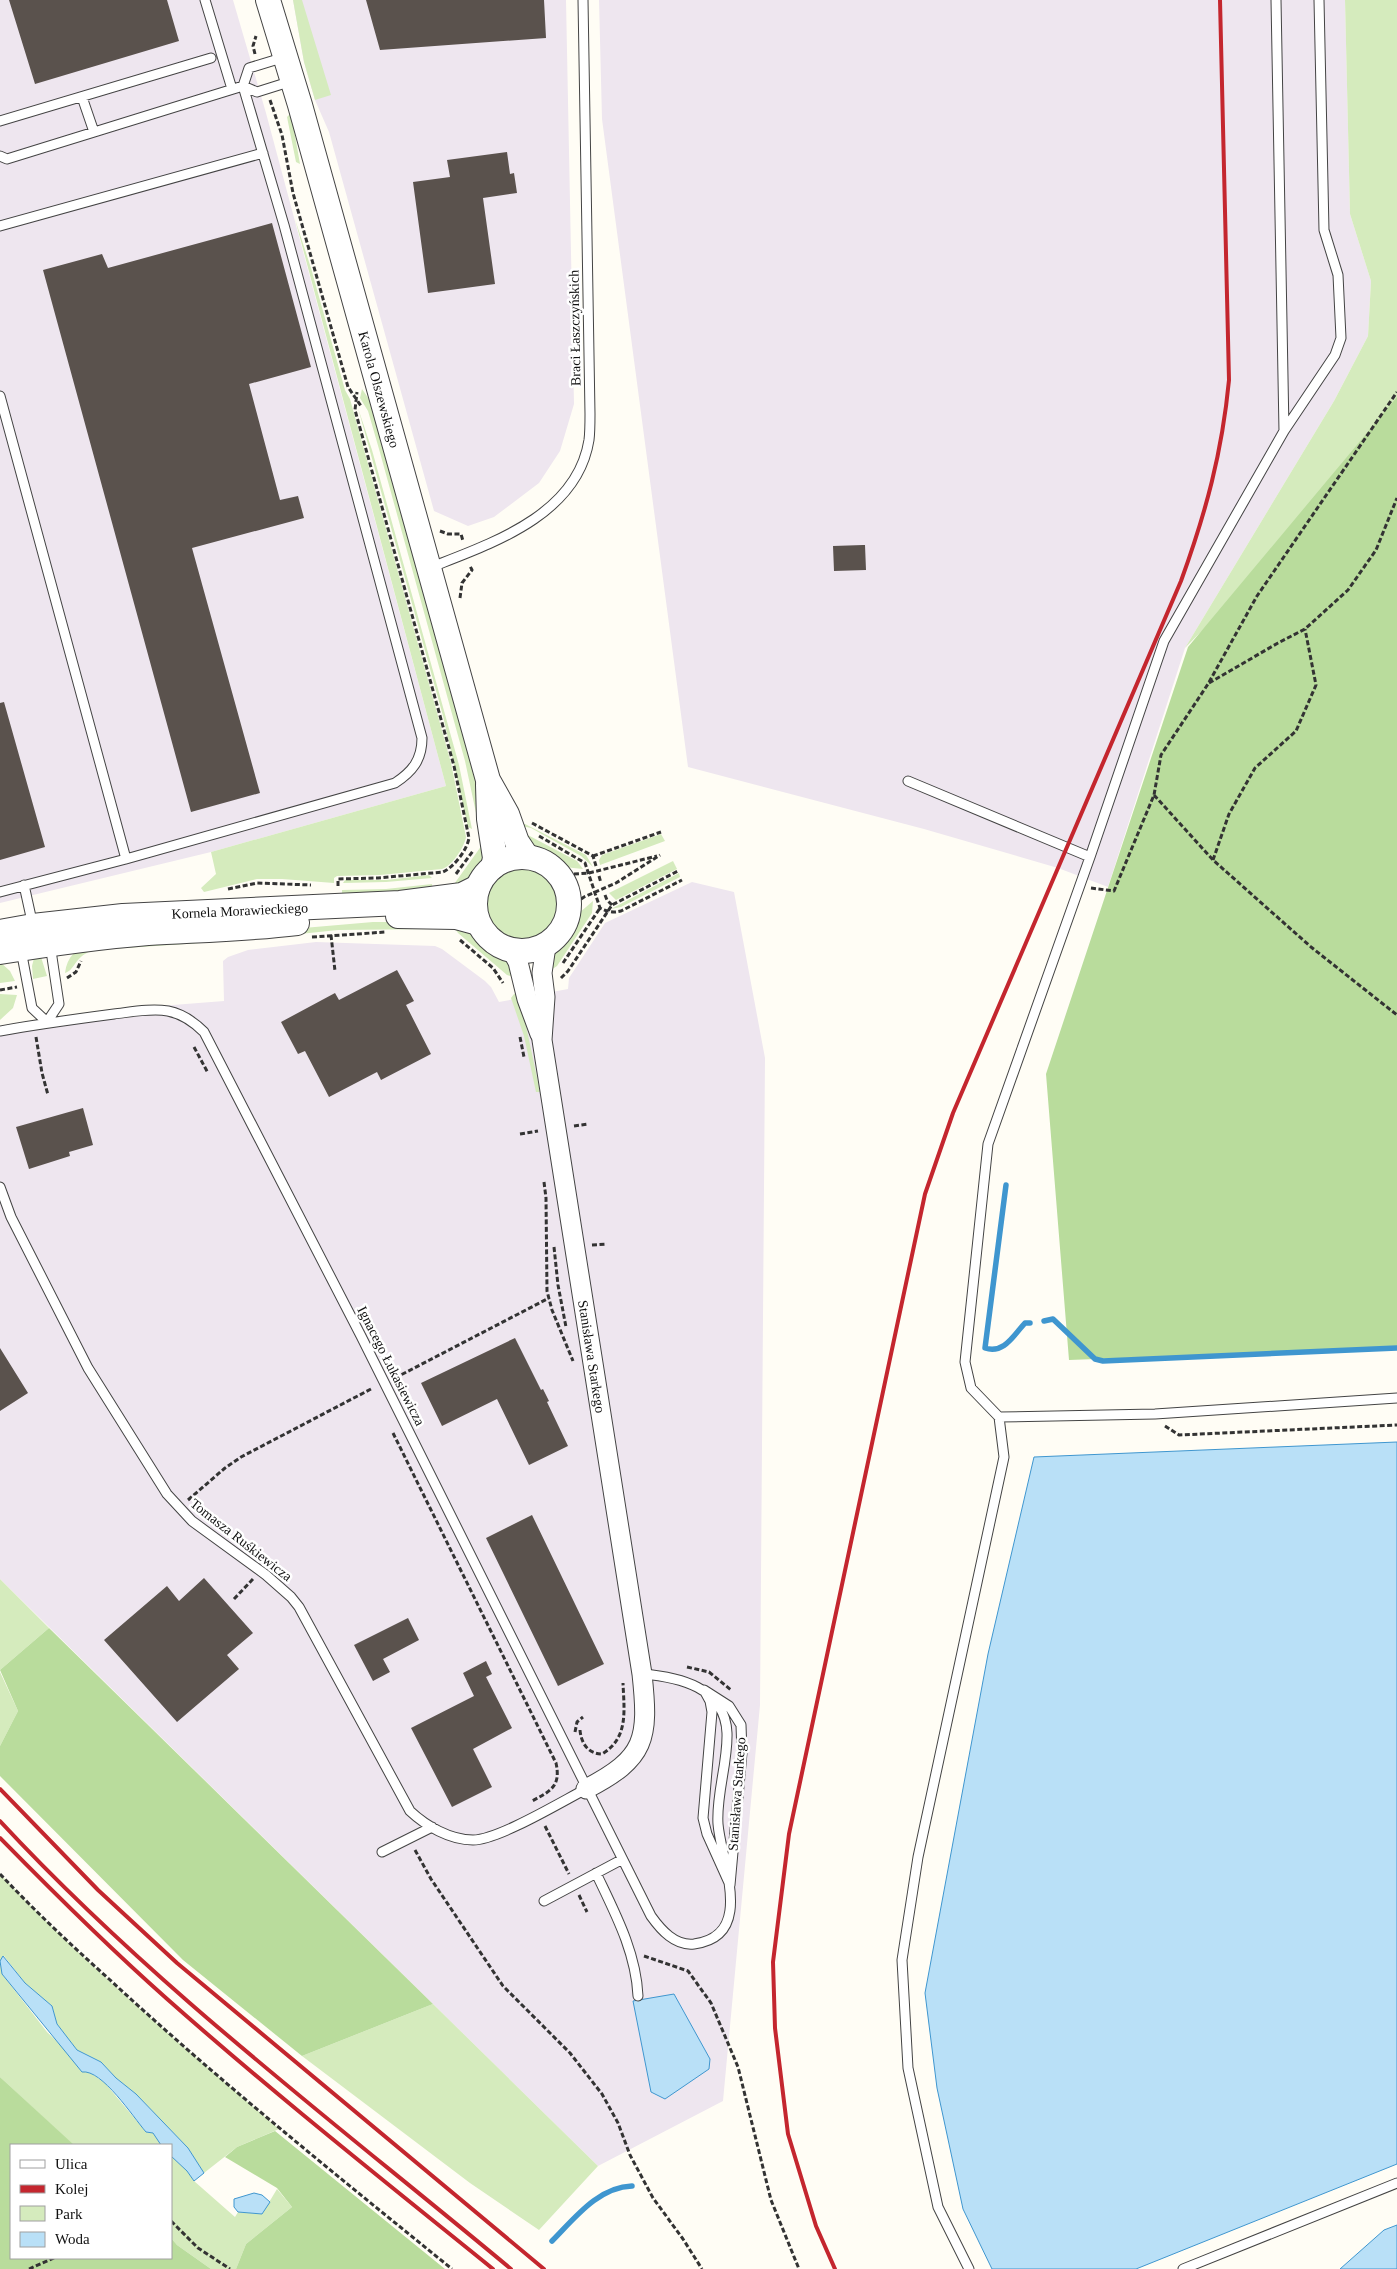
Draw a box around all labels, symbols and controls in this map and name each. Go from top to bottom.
street label: Braci Łaszczyńskich [566,270,584,386]
street label: Karola Olszewskiego [356,329,403,449]
street label: Kornela Morawieckiego [171,900,308,921]
street label: Stanisława Starkego [576,1299,608,1414]
street label: Ignacego Łukasiewicza [354,1304,428,1429]
street label: Tomasza Ruśkiewicza [187,1496,295,1585]
street label: Stanisława Starkego [726,1737,748,1851]
legend [10,2144,172,2259]
text: Ulica [55,2156,88,2172]
text: Kolej [55,2181,88,2197]
text: Park [55,2206,83,2222]
text: Woda [55,2231,90,2247]

